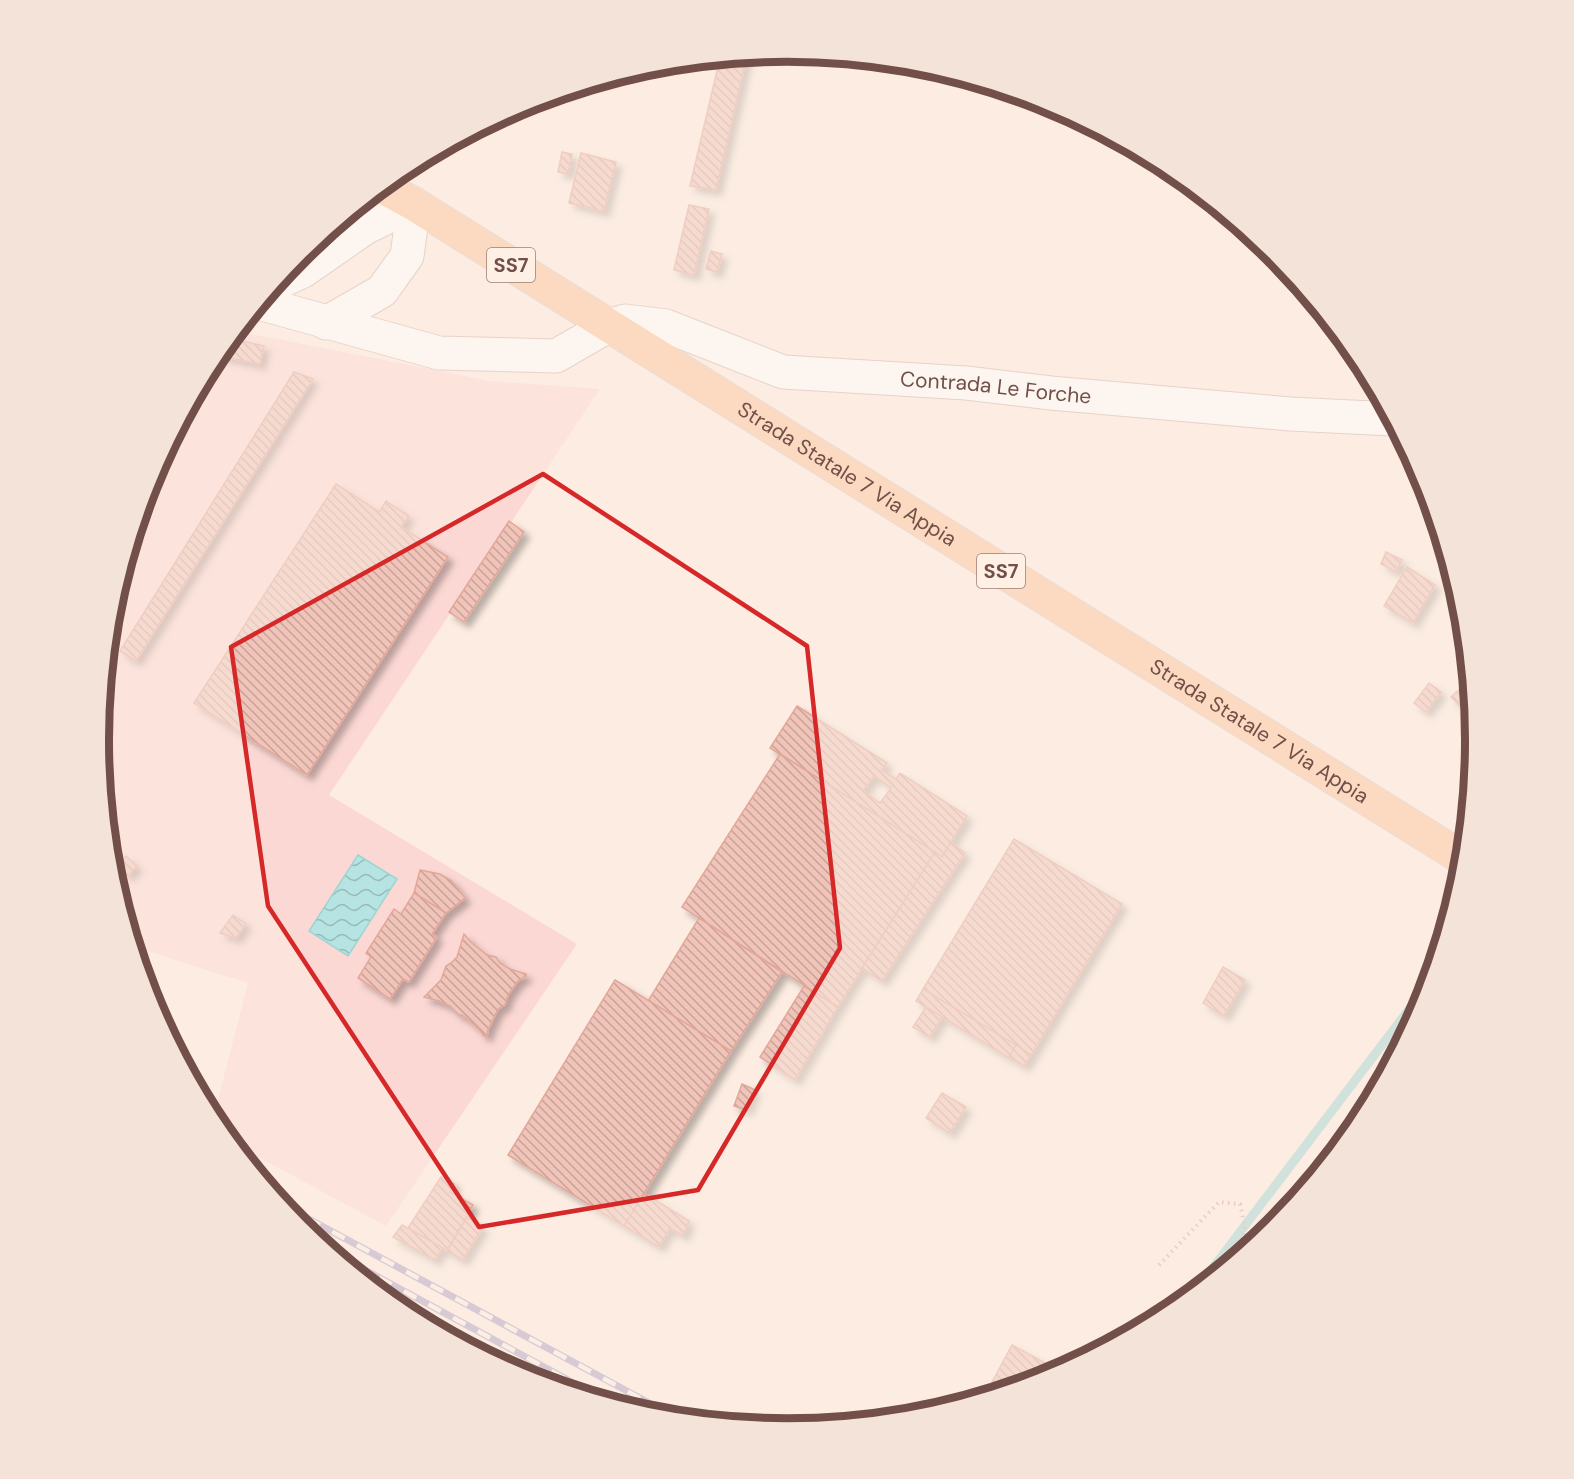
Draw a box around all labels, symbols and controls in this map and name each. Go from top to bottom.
road number: SS7 [487,248,535,282]
street label: Contrada Le Forche [899,365,1093,410]
street label: Strada Statale 7 Via Appia [732,395,962,553]
road number: SS7 [977,554,1025,588]
street label: Strada Statale 7 Via Appia [1145,653,1374,810]

